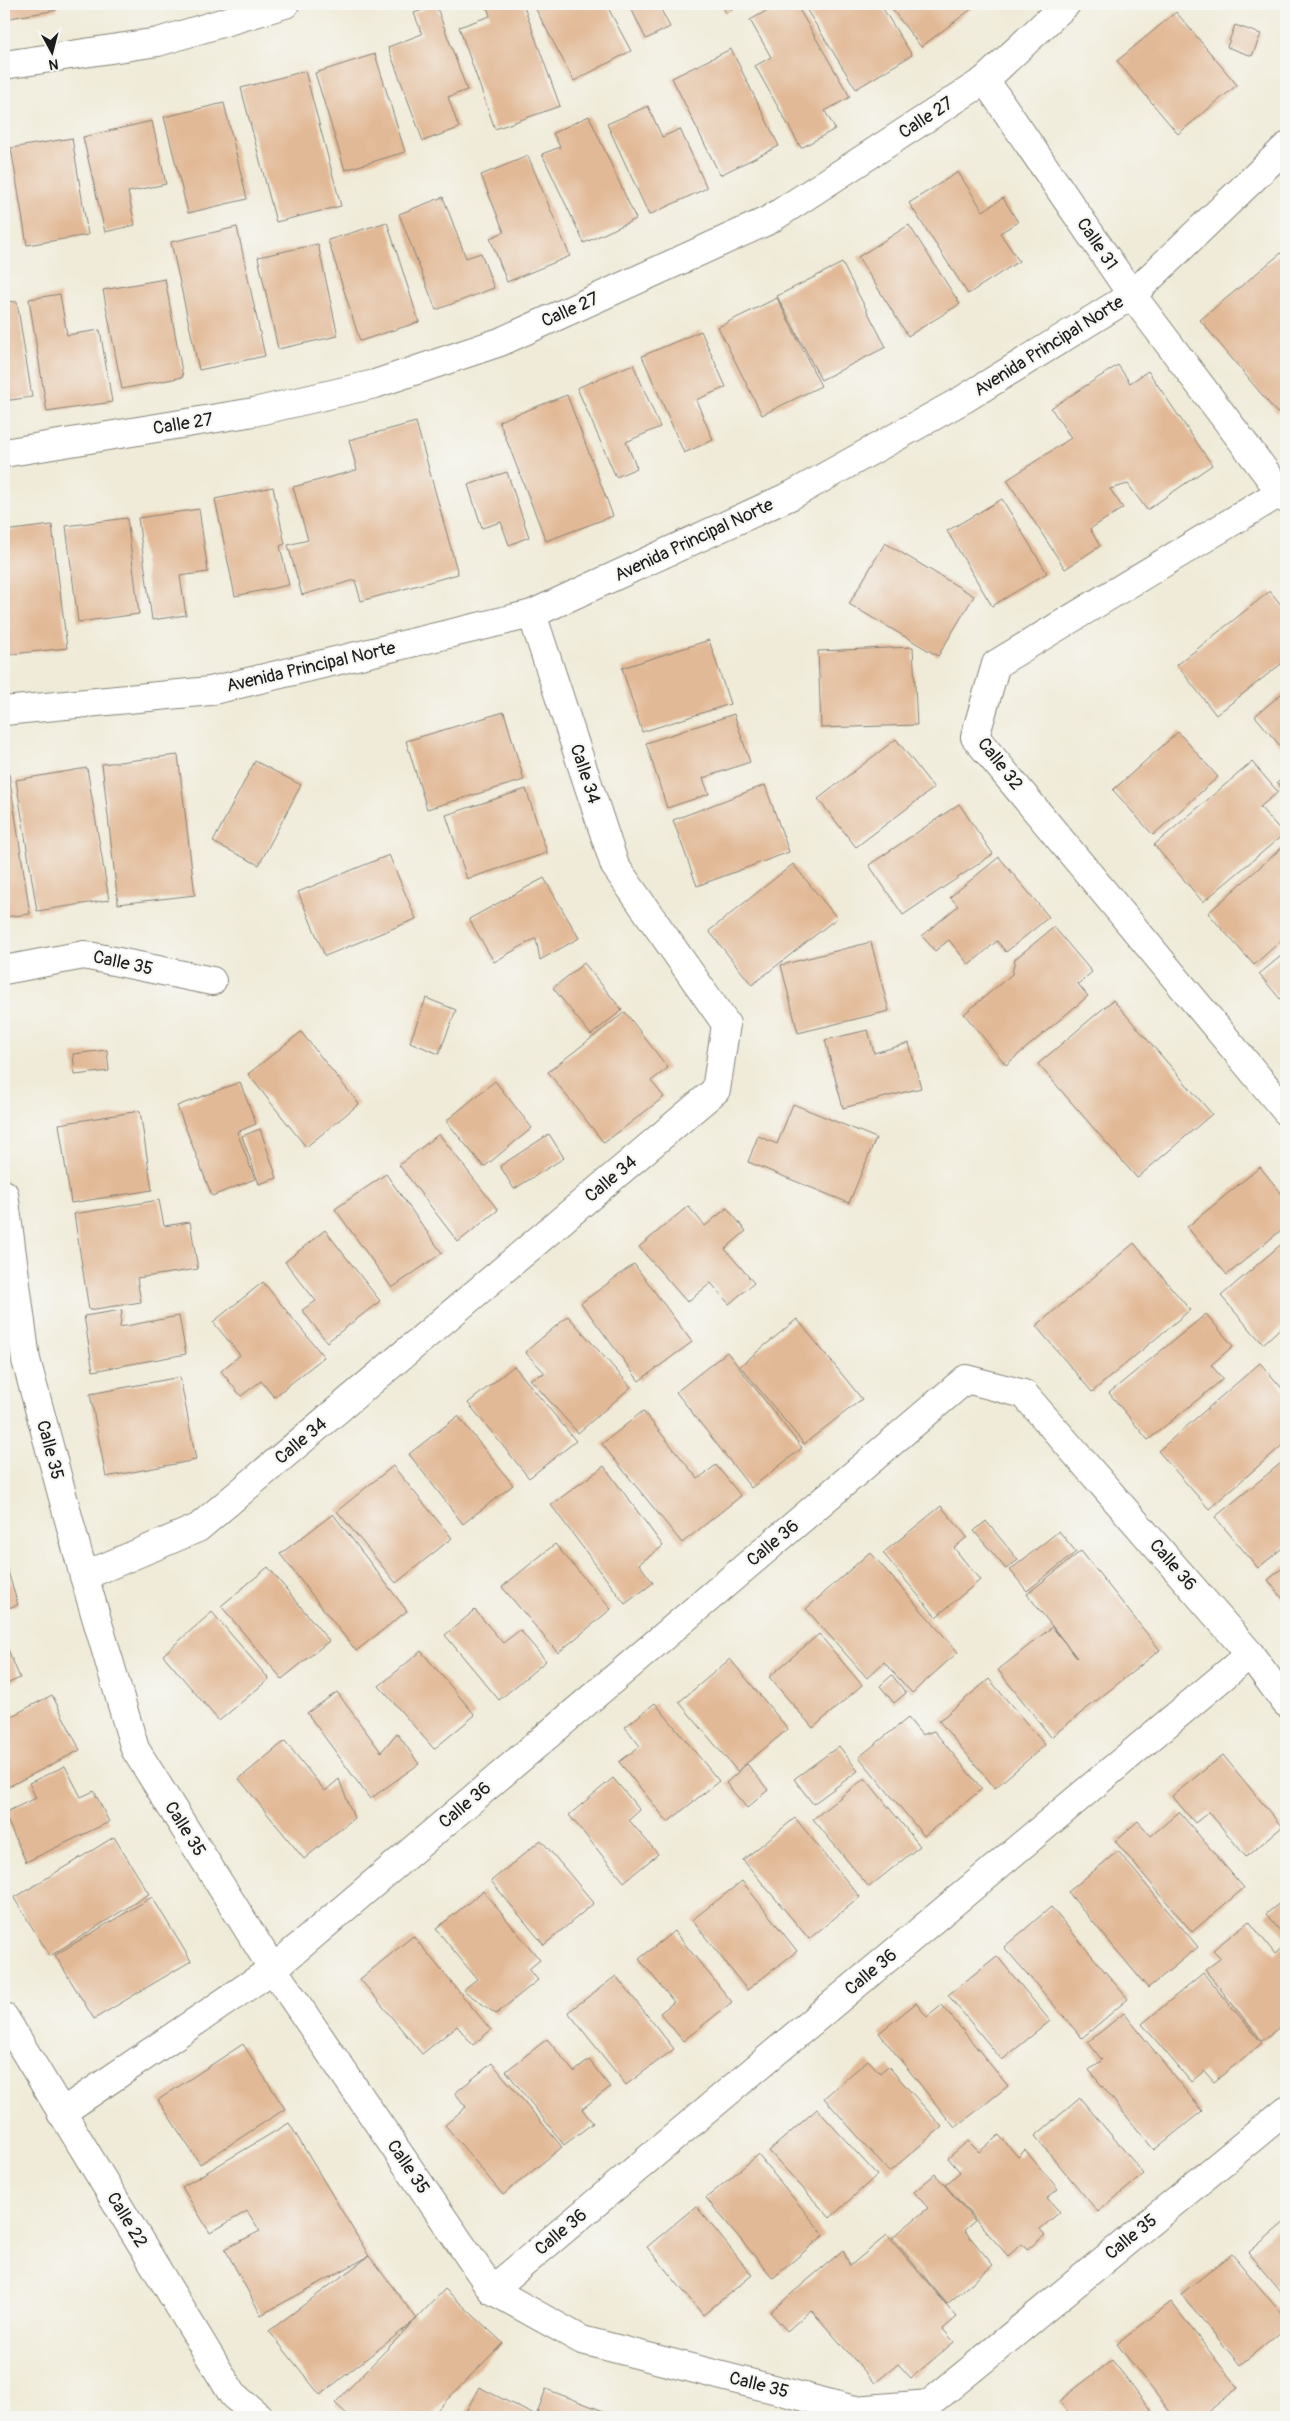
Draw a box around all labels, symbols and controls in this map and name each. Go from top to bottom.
north arrow [28,28,78,78]
text: N [48,55,59,73]
street label: Calle 27 [894,92,958,144]
street label: Calle 31 [1071,214,1123,274]
street label: Calle 27 [538,287,603,333]
street label: Avenida Principal Norte [970,290,1128,402]
street label: Calle 27 [151,408,215,440]
street label: Avenida Principal Norte [611,493,777,587]
street label: Avenida Principal Norte [224,636,398,698]
street label: Calle 32 [972,733,1028,795]
street label: Calle 34 [565,741,606,807]
street label: Calle 35 [91,945,155,981]
street label: Calle 34 [580,1150,642,1208]
street label: Calle 34 [270,1412,332,1470]
street label: Calle 35 [31,1418,69,1482]
street label: Calle 36 [742,1514,804,1572]
street label: Calle 36 [1144,1534,1202,1596]
street label: Calle 36 [434,1776,496,1834]
street label: Calle 35 [159,1797,211,1861]
street label: Calle 36 [840,1943,902,2001]
street label: Calle 35 [382,2135,434,2199]
street label: Calle 22 [101,2188,153,2252]
street label: Calle 36 [530,2203,592,2261]
street label: Calle 35 [1100,2209,1162,2265]
street label: Calle 35 [727,2367,791,2403]

